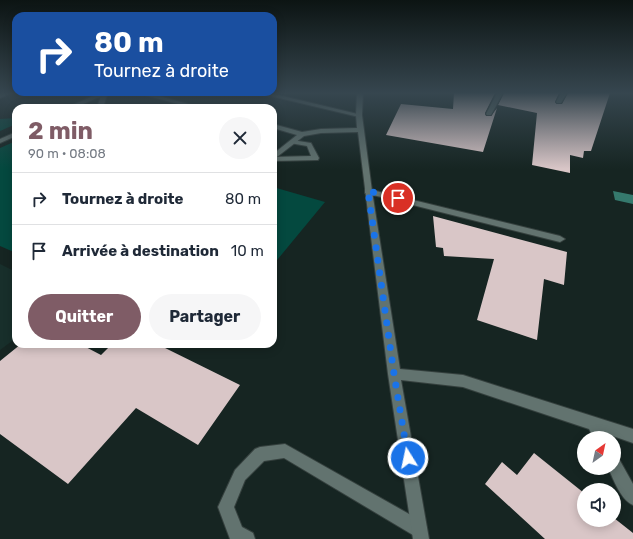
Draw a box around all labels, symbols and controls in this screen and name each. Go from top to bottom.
text: 80 m [94,26,164,59]
icon: right [28,28,80,80]
text: Tournez à droite [94,60,229,82]
text: 2 min [28,117,93,145]
button: close [219,117,261,159]
text: 90 m · 08:08 [28,146,106,161]
pin [381,181,415,215]
icon: arrive [387,187,409,209]
icon: right [28,188,50,210]
text: Tournez à droite [62,190,183,208]
text: 80 m [225,190,261,208]
icon: arrive [28,240,50,262]
text: Arrivée à destination [62,242,219,260]
text: 10 m [231,242,264,260]
button: Quitter [28,294,141,340]
button: Partager [149,294,261,340]
north arrow [577,431,621,475]
map controls [577,431,621,527]
position arrow [387,437,429,479]
button: sound [577,483,621,527]

